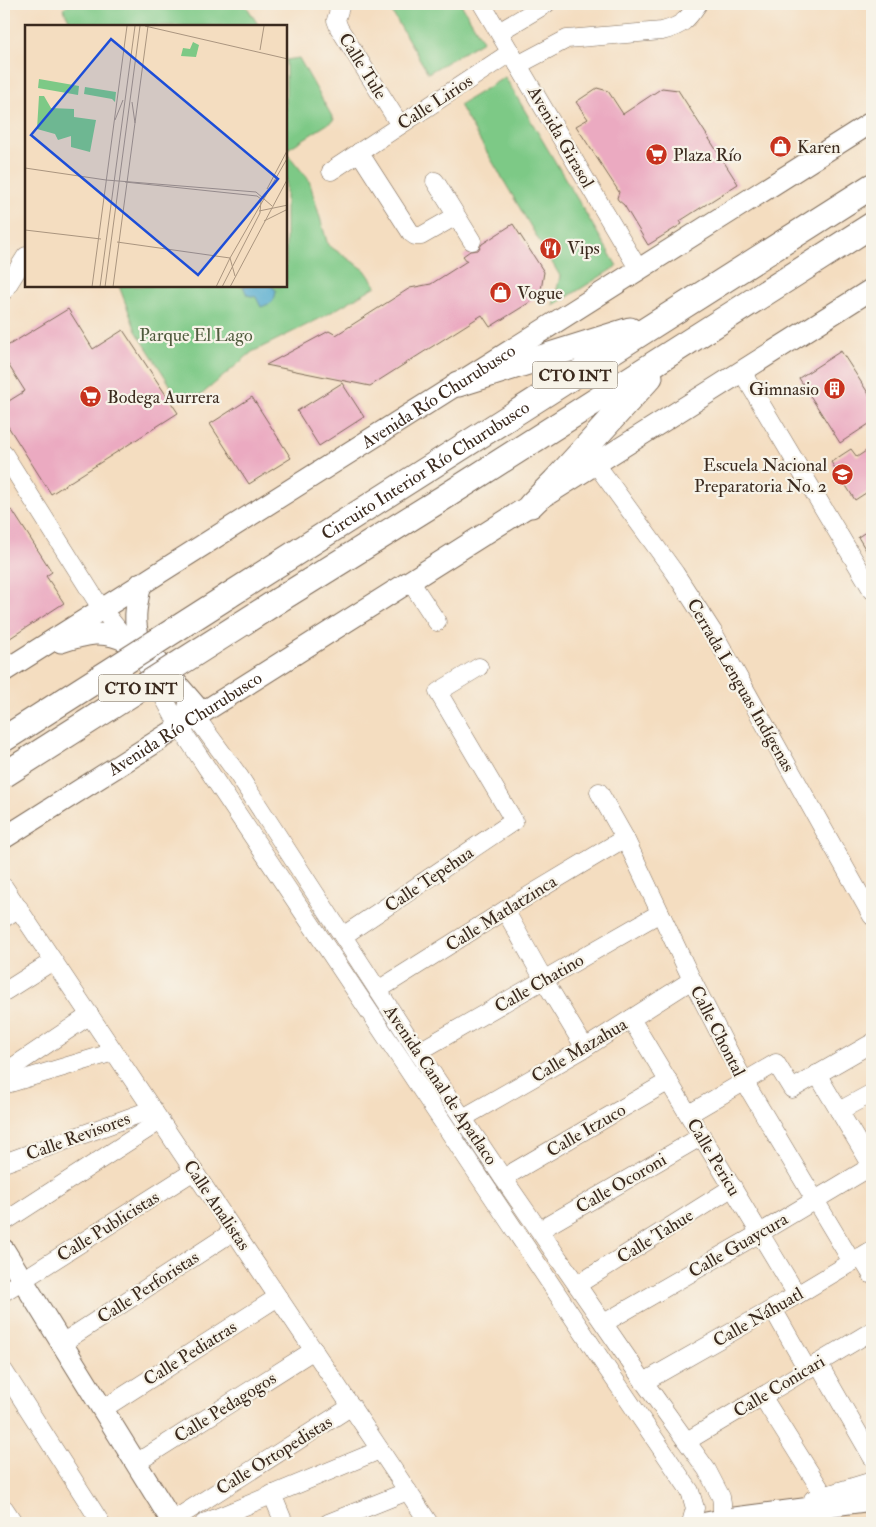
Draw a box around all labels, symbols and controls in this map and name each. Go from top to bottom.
inset map [25,25,288,288]
street label: Calle Tule [333,29,392,104]
street label: Calle Lirios [393,70,477,135]
street label: Avenida Girasol [522,81,599,192]
shop icon: Karen [769,135,793,159]
place label: Karen [797,136,840,159]
supermarket icon: Plaza Río [645,143,669,167]
place label: Plaza Río [673,144,742,167]
restaurant icon: Vips [539,236,563,260]
place label: Vips [567,237,600,260]
shop icon: Vogue [489,281,513,305]
place label: Vogue [517,282,563,305]
park label: Parque El Lago [139,324,253,347]
street label: Avenida Río Churubusco [356,339,520,455]
road number: CTO INT [532,362,618,388]
building icon: Gimnasio [823,377,847,401]
place label: Gimnasio [749,378,819,401]
supermarket icon: Bodega Aurrera [79,385,103,409]
place label: Bodega Aurrera [107,386,220,409]
street label: Circuito Interior Río Churubusco [317,396,534,546]
place label: Escuela Nacional Preparatoria No. 2 [694,454,827,498]
school or university icon: Escuela Nacional Preparatoria No. 2 [831,463,855,487]
street label: Cerrada Lenguas Indígenas [681,594,800,776]
street label: Avenida Río Churubusco [103,666,267,782]
road number: CTO INT [98,674,184,701]
street label: Calle Tepehua [380,841,479,918]
street label: Calle Matlatzinca [441,870,562,957]
street label: Calle Chatino [490,948,588,1018]
street label: Calle Chontal [685,982,751,1081]
street label: Avenida Canal de Apatlaco [378,1000,503,1170]
street label: Calle Mazahua [527,1013,632,1088]
street label: Calle Itzuco [543,1098,630,1162]
street label: Calle Revisores [23,1107,133,1166]
street label: Calle Pericu [681,1114,746,1200]
street label: Calle Ocoroni [572,1148,671,1219]
street label: Calle Analistas [178,1156,255,1255]
street label: Calle Publicistas [53,1186,164,1267]
street label: Calle Tahue [613,1204,698,1269]
street label: Calle Guaycura [684,1207,793,1283]
street label: Calle Perforistas [93,1246,203,1329]
street label: Calle Náhuatl [709,1282,808,1353]
street label: Calle Pediatras [139,1316,241,1391]
street label: Calle Conicari [729,1350,829,1423]
street label: Calle Pedagogos [170,1367,281,1448]
street label: Calle Ortopedistas [212,1411,337,1500]

